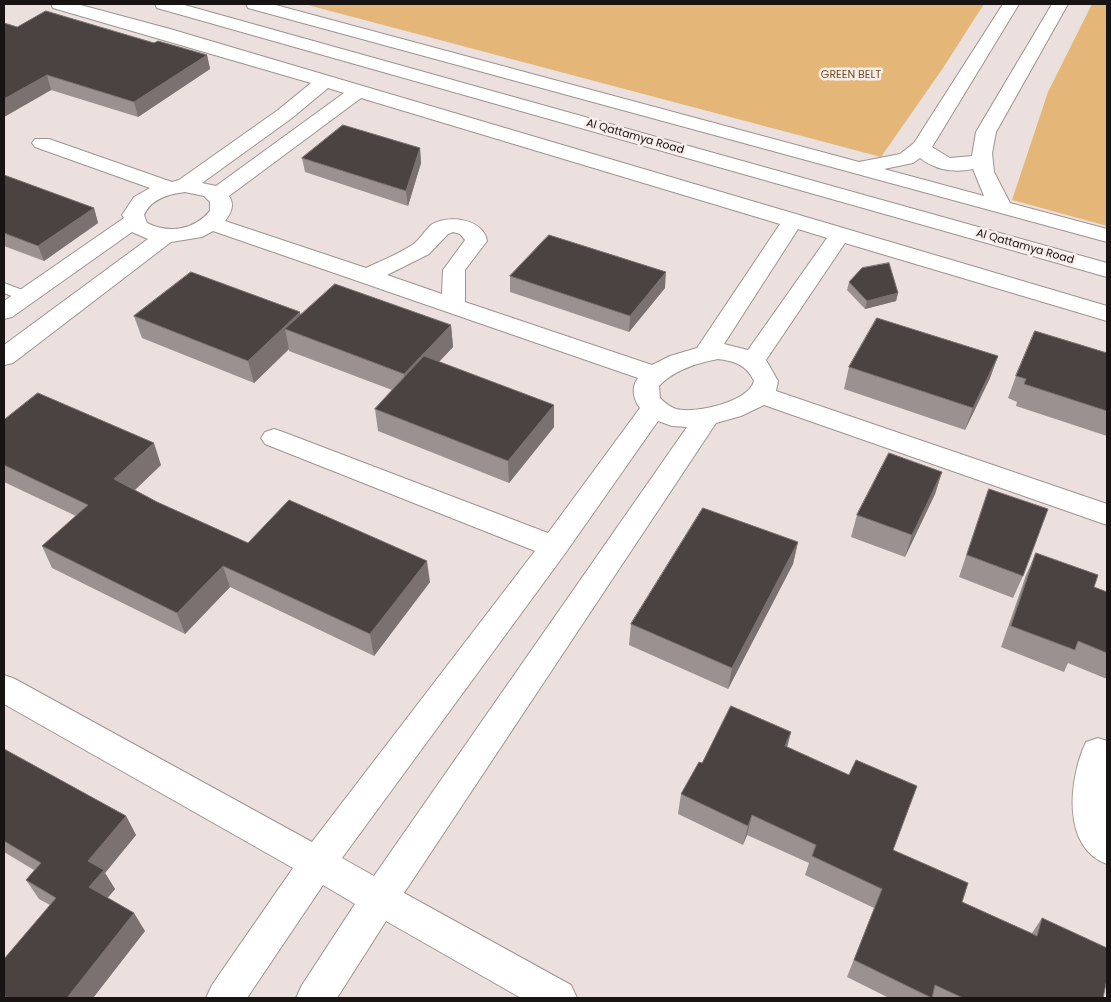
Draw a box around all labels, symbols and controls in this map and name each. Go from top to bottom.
park label: GREEN BELT [821,68,881,82]
street label: Al Qattamya Road [585,117,685,157]
street label: Al Qattamya Road [975,227,1075,267]

